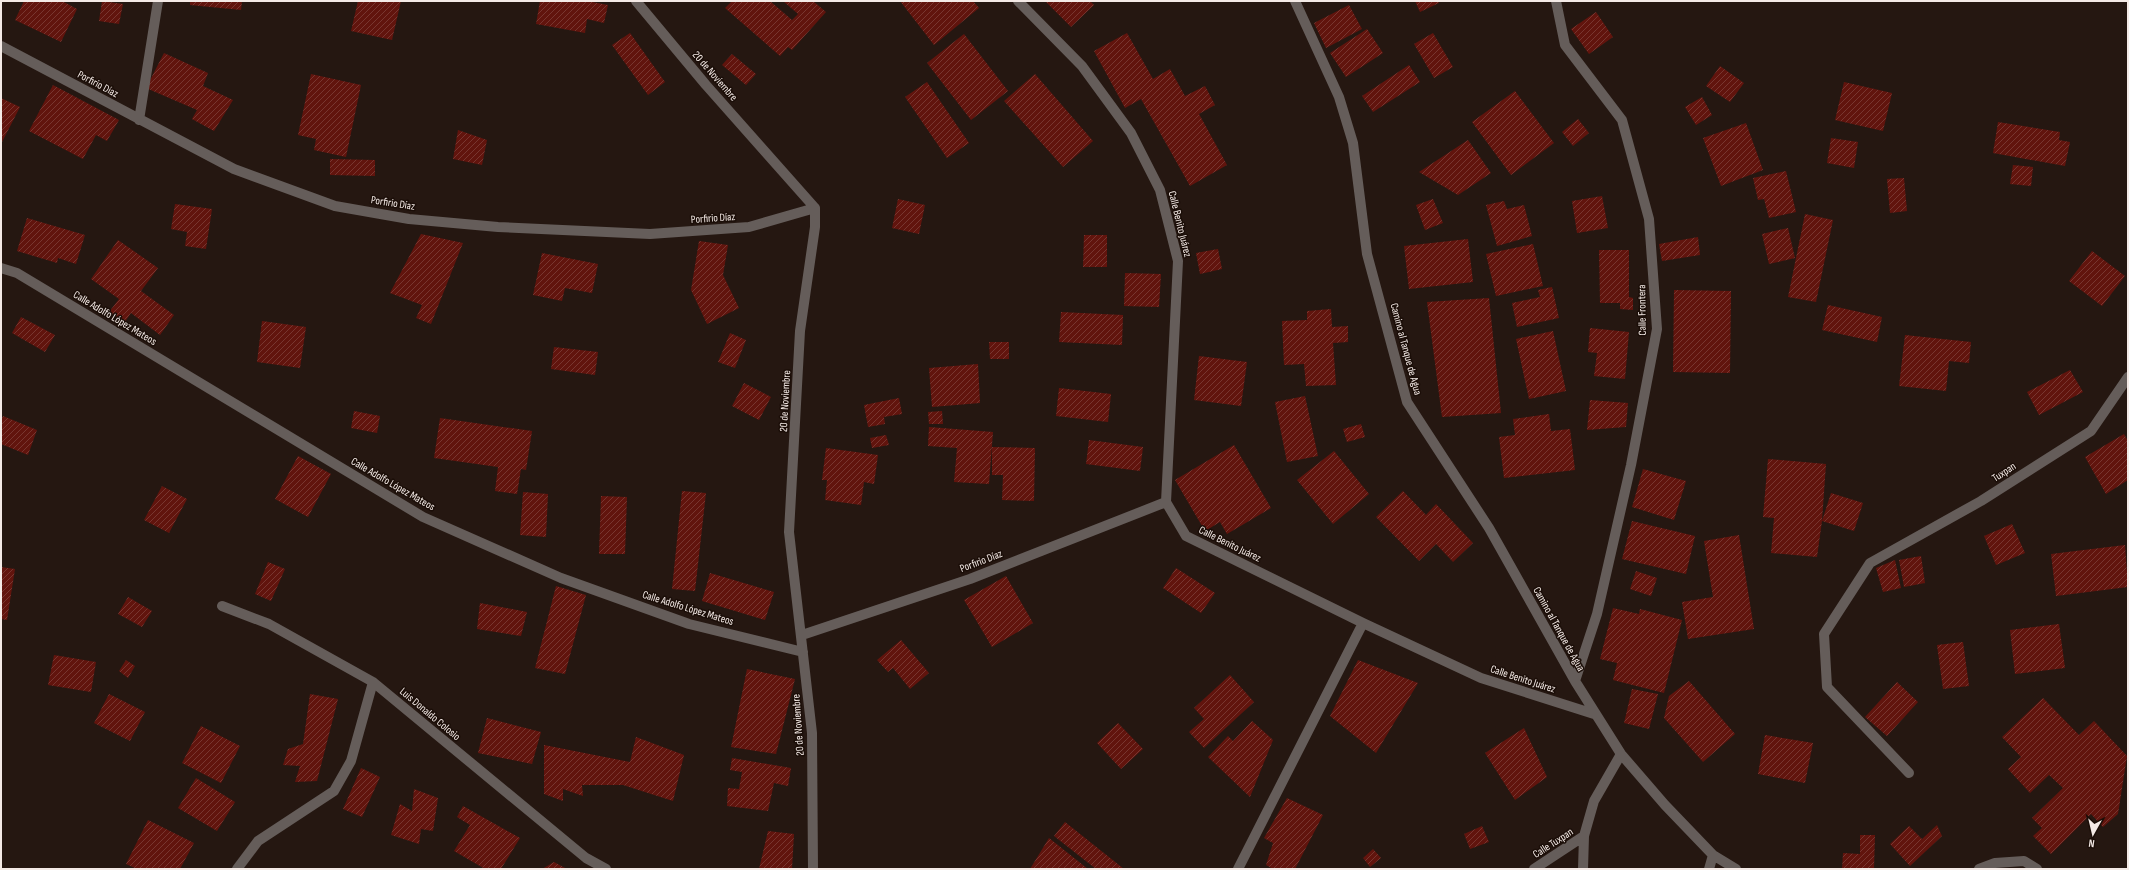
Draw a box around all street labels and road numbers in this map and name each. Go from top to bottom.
street label: 20 de Noviembre [690,48,740,104]
street label: Porfirio Díaz [75,68,121,100]
street label: Calle Benito Juárez [1165,190,1195,258]
street label: Porfirio Díaz [370,193,416,213]
street label: Porfirio Díaz [690,210,736,226]
street label: Calle Frontera [1635,284,1649,336]
street label: Calle Adolfo López Mateos [71,288,159,348]
street label: Camino al Tanque de Agua [1388,302,1424,396]
street label: 20 de Noviembre [777,370,793,432]
street label: Calle Adolfo López Mateos [349,455,437,513]
street label: Tuxpan [1990,459,2019,485]
street label: Calle Benito Juárez [1197,523,1263,565]
street label: Porfirio Díaz [958,547,1004,575]
street label: Camino al Tanque de Agua [1530,585,1588,673]
street label: Calle Adolfo López Mateos [641,588,735,628]
street label: Calle Benito Juárez [1489,662,1557,696]
street label: Luis Donaldo Colosio [397,685,463,743]
street label: 20 de Noviembre [789,694,807,756]
street label: Calle Tuxpan [1530,825,1576,861]

